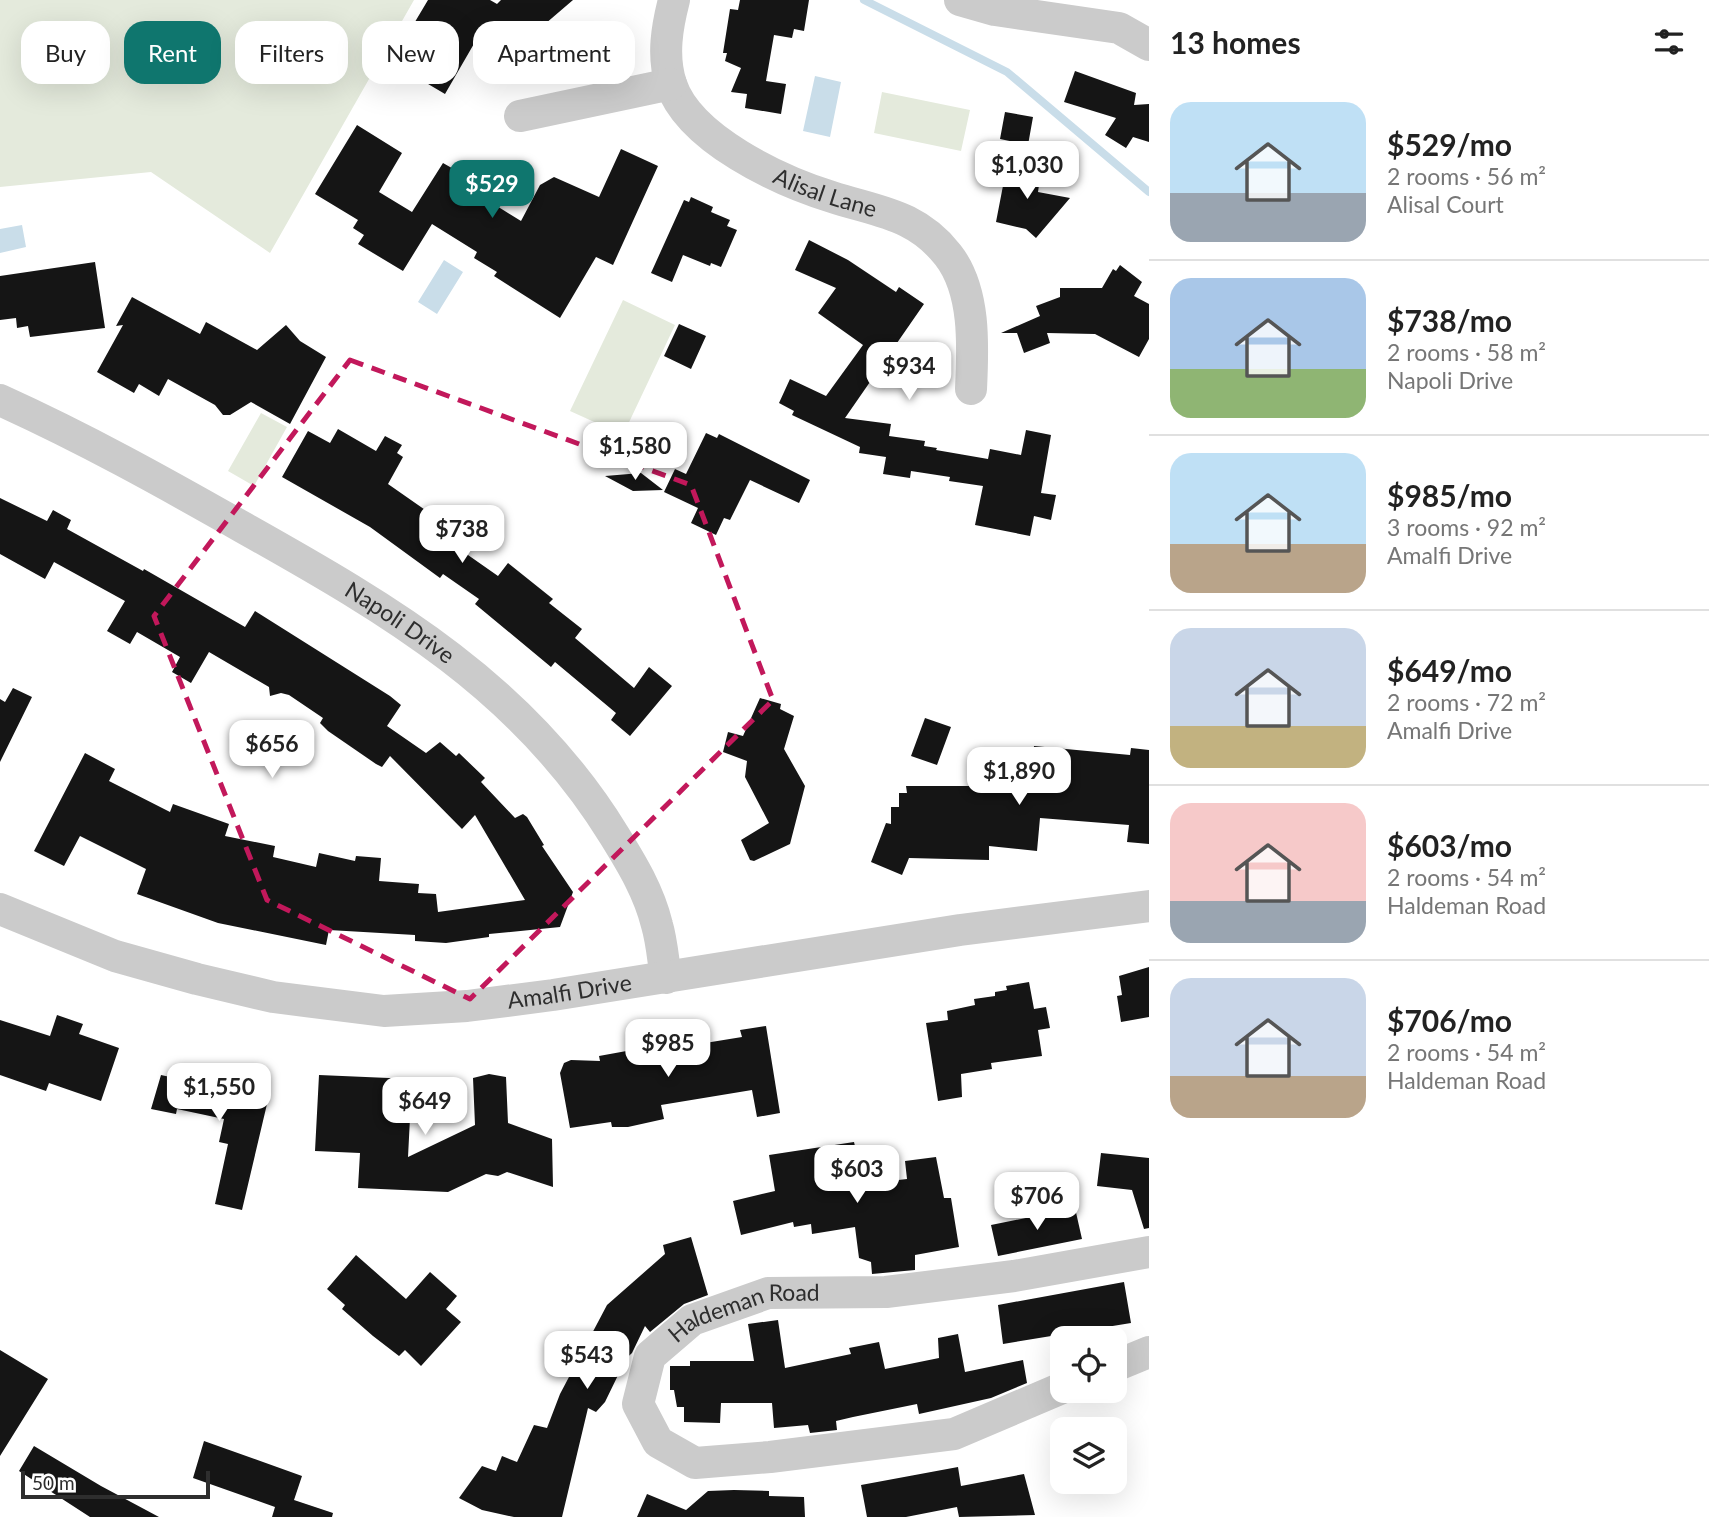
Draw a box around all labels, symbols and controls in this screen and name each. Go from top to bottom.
chip: Buy [21,21,110,84]
chip: Rent [124,21,221,84]
chip: Filters [235,21,348,84]
chip: New [362,21,459,84]
chip: Apartment [473,21,635,84]
icon: filters [1650,23,1688,61]
text: 13 homes [1170,24,1301,60]
text: $529/mo [1387,126,1512,162]
icon: home [1226,130,1310,214]
pin: $1,030 [970,142,1084,201]
text: $1,030 [991,150,1063,178]
pin: $529 [451,160,533,220]
street label: Alisal Lane [770,161,880,222]
text: 2 rooms · 56 m² [1387,162,1546,190]
text: $529 [465,169,519,197]
text: Alisal Court [1387,190,1504,218]
text: $738/mo [1387,302,1512,338]
icon: home [1226,306,1310,390]
text: 2 rooms · 58 m² [1387,338,1546,366]
pin: $934 [868,342,950,402]
text: $934 [882,351,936,379]
text: Napoli Drive [1387,366,1513,394]
pin: $1,580 [578,422,692,482]
text: $1,580 [599,431,671,459]
text: $985/mo [1387,477,1512,513]
icon: home [1226,481,1310,565]
pin: $738 [421,505,503,565]
text: 3 rooms · 92 m² [1387,513,1546,541]
text: $738 [435,514,489,542]
text: Amalfi Drive [1387,541,1512,569]
street label: Napoli Drive [340,575,461,669]
text: $649/mo [1387,652,1512,688]
icon: home [1226,656,1310,740]
text: 2 rooms · 72 m² [1387,688,1546,716]
text: Amalfi Drive [1387,716,1512,744]
pin: $656 [231,720,313,780]
text: $656 [245,729,299,757]
pin: $1,890 [962,748,1076,807]
text: $1,890 [983,756,1055,784]
text: $603/mo [1387,827,1512,863]
icon: home [1226,831,1310,915]
text: 2 rooms · 54 m² [1387,863,1546,891]
text: Haldeman Road [1387,891,1546,919]
street label: Amalfi Drive [506,968,633,1014]
text: $706/mo [1387,1002,1512,1038]
icon: home [1226,1006,1310,1090]
pin: $985 [627,1020,709,1079]
text: $985 [641,1028,695,1056]
text: 2 rooms · 54 m² [1387,1038,1546,1066]
pin: $1,550 [162,1064,276,1123]
text: Haldeman Road [1387,1066,1546,1094]
text: $1,550 [183,1072,255,1100]
pin: $649 [384,1078,466,1137]
text: $649 [398,1086,452,1114]
pin: $603 [816,1146,898,1205]
text: $603 [830,1154,884,1182]
pin: $706 [996,1172,1078,1232]
text: $706 [1010,1181,1064,1209]
street label: Haldeman Road [662,1278,820,1347]
map controls [1050,1326,1127,1494]
button: locate [1050,1326,1127,1403]
pin: $543 [546,1332,628,1391]
text: $543 [560,1340,614,1368]
button: layers [1050,1417,1127,1494]
scale bar [21,1468,210,1500]
text: 50 m [32,1471,75,1494]

